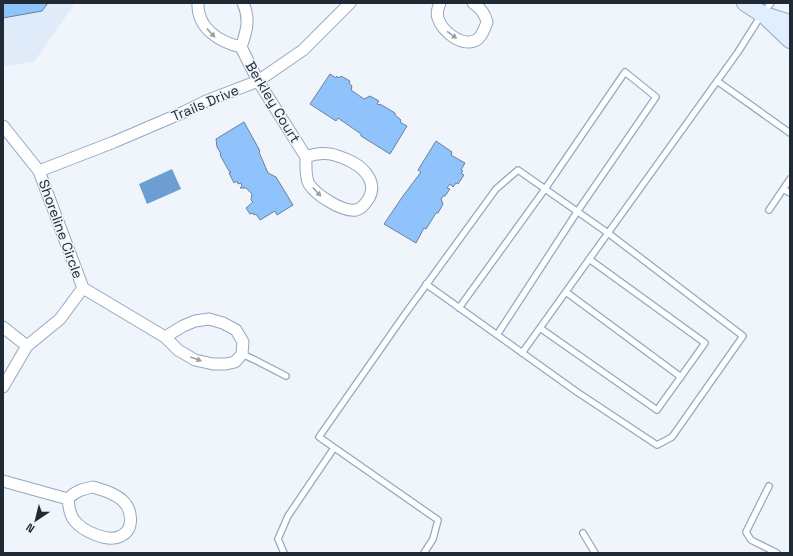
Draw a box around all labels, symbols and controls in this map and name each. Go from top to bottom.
one-way arrow [206,28,215,37]
one-way arrow [447,31,458,39]
street label: Berkley Court [242,58,304,146]
street label: Trails Drive [169,81,241,125]
street label: Shoreline Circle [35,177,87,281]
one-way arrow [312,187,322,197]
one-way arrow [191,357,203,363]
north arrow [16,500,56,540]
text: N [23,520,37,536]

